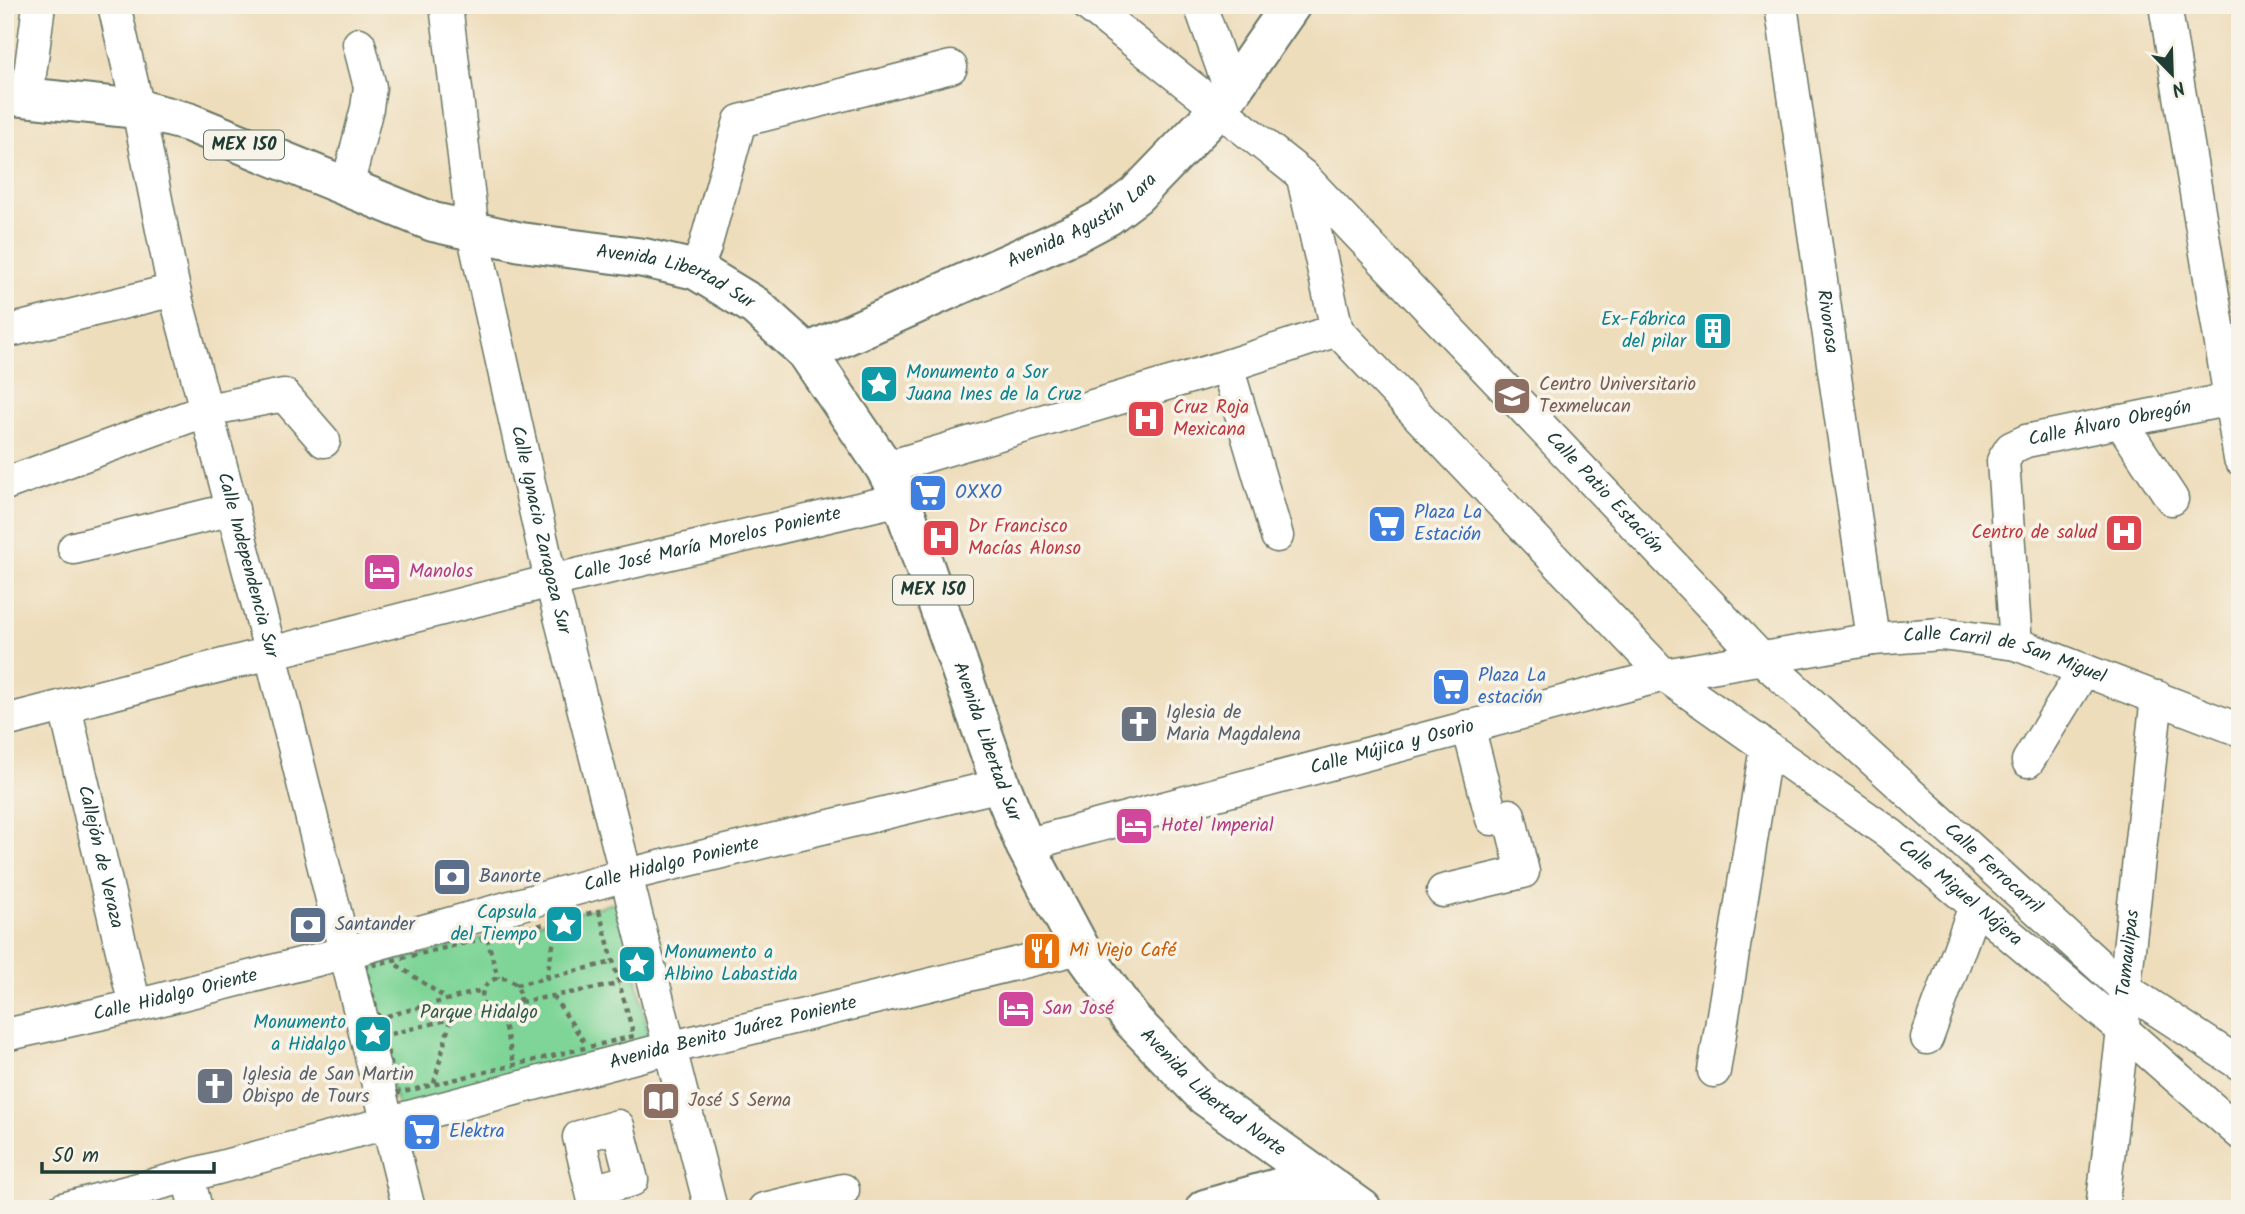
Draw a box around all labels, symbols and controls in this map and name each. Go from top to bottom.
north arrow [2136,38,2206,108]
text: N [2166,72,2189,104]
road number: MEX 150 [204,130,284,160]
street label: Avenida Agustín Lara [1002,166,1165,277]
street label: Avenida Libertad Sur [594,237,762,318]
street label: Rivorosa [1807,288,1846,356]
place label: Ex-Fábrica del pilar [1601,305,1688,357]
building icon: Ex-Fábrica del pilar [1692,310,1734,352]
place label: Monumento a Sor Juana Ines de la Cruz [906,358,1082,410]
place icon: Monumento a Sor Juana Ines de la Cruz [858,363,900,405]
place label: Centro Universitario Texmelucan [1539,370,1696,422]
school or university icon: Centro Universitario Texmelucan [1491,375,1533,417]
street label: Calle Álvaro Obregón [2026,392,2194,455]
place label: Cruz Roja Mexicana [1173,393,1249,445]
hospital icon: Cruz Roja Mexicana [1125,398,1167,440]
street label: Calle Ignacio Zaragoza Sur [502,423,579,639]
street label: Calle Patio Estación [1538,425,1670,562]
street label: Calle Independencia Sur [208,469,287,663]
supermarket icon: OXXO [907,472,949,514]
place label: OXXO [955,478,1002,508]
street label: Calle José María Morelos Poniente [570,498,845,590]
place label: Plaza La Estación [1414,498,1482,550]
supermarket icon: Plaza La Estación [1366,503,1408,545]
place label: Dr Francisco Macías Alonso [968,512,1081,564]
hospital icon: Centro de salud [2103,512,2145,554]
hospital icon: Dr Francisco Macías Alonso [920,517,962,559]
place label: Centro de salud [1971,518,2098,548]
hotel icon: Manolos [361,551,403,593]
place label: Manolos [409,557,473,587]
road number: MEX 150 [893,576,973,604]
street label: Calle Carril de San Miguel [1902,619,2111,692]
street label: Avenida Libertad Sur [944,658,1030,827]
place label: Plaza La estación [1478,661,1546,713]
supermarket icon: Plaza La estación [1430,666,1472,708]
place label: Iglesia de Maria Magdalena [1166,698,1301,750]
church icon: Iglesia de Maria Magdalena [1118,703,1160,745]
street label: Calle Mújica y Osorio [1307,711,1478,783]
street label: Callejón de Veraza [69,782,131,932]
hotel icon: Hotel Imperial [1113,805,1155,847]
place label: Hotel Imperial [1161,811,1274,841]
street label: Calle Ferrocarril [1937,816,2049,922]
street label: Calle Hidalgo Poniente [580,828,763,901]
street label: Calle Miguel Nájera [1891,832,2029,954]
bank icon: Banorte [431,856,473,898]
place label: Banorte [479,862,541,892]
place label: Capsula del Tiempo [451,898,537,950]
place icon: Capsula del Tiempo [543,903,585,945]
bank icon: Santander [287,904,329,946]
street label: Tamaulipas [2109,908,2148,999]
place label: Santander [335,910,417,940]
restaurant icon: Mi Viejo Café [1021,930,1063,972]
place label: Mi Viejo Café [1069,936,1177,966]
place label: Monumento a Albino Labastida [664,938,798,990]
place icon: Monumento a Albino Labastida [616,943,658,985]
street label: Calle Hidalgo Oriente [90,960,261,1030]
street label: Avenida Benito Juárez Poniente [606,988,860,1078]
hotel icon: San José [995,988,1037,1030]
place label: San José [1043,994,1114,1024]
park label: Parque Hidalgo [420,998,538,1028]
place label: Monumento a Hidalgo [253,1008,346,1060]
place icon: Monumento a Hidalgo [352,1013,394,1055]
street label: Avenida Libertad Norte [1132,1021,1292,1165]
place label: Iglesia de San Martin Obispo de Tours [242,1060,414,1112]
church icon: Iglesia de San Martin Obispo de Tours [194,1065,236,1107]
library icon: José S Serna [640,1080,682,1122]
place label: José S Serna [688,1086,791,1116]
supermarket icon: Elektra [401,1111,443,1153]
place label: Elektra [449,1117,505,1147]
scale bar [42,1130,214,1174]
text: 50 m [52,1140,99,1173]

